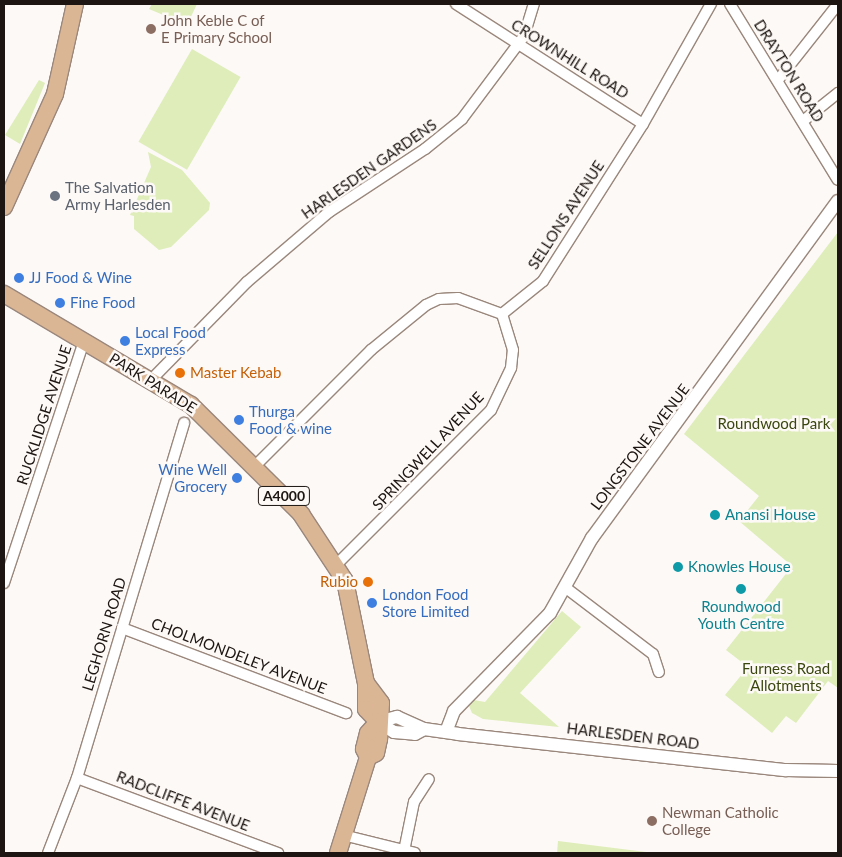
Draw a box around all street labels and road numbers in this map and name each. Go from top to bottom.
street label: CROWNHILL ROAD [508,15,632,103]
street label: DRAYTON ROAD [750,16,828,126]
street label: HARLESDEN GARDENS [298,115,440,223]
street label: SELLONS AVENUE [524,157,608,273]
street label: RUCKLIDGE AVENUE [13,343,75,487]
street label: PARK PARADE [106,349,200,417]
street label: LONGSTONE AVENUE [587,380,693,514]
street label: SPRINGWELL AVENUE [368,388,488,514]
road number: A4000 [258,484,310,508]
street label: LEGHORN ROAD [78,575,130,693]
street label: CHOLMONDELEY AVENUE [148,614,330,698]
street label: HARLESDEN ROAD [566,719,700,753]
street label: RADCLIFFE AVENUE [114,767,252,835]

